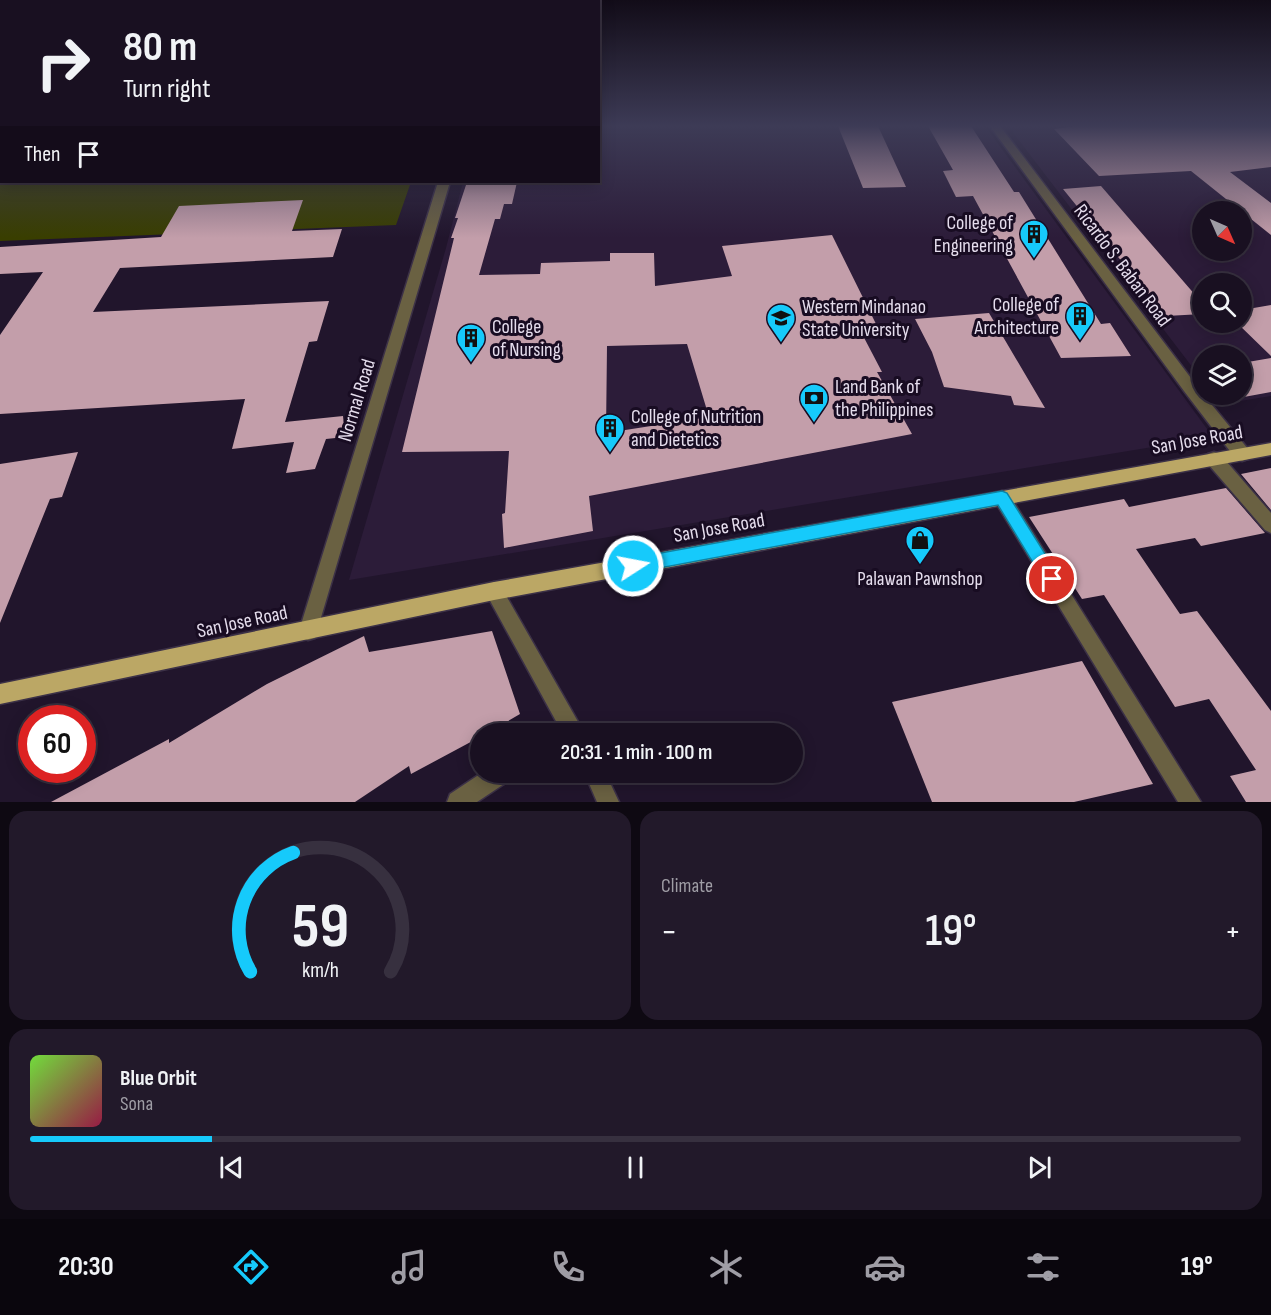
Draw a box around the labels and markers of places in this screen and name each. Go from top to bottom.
place label: College of Engineering [934,211,1013,258]
building icon: College of Engineering [1018,218,1050,260]
place label: College of Architecture [974,293,1059,340]
place label: Western Mindanao State University [802,295,926,342]
building icon: College of Architecture [1064,300,1096,342]
school or university icon: Western Mindanao State University [765,302,797,344]
place label: College of Nursing [492,315,561,362]
building icon: College of Nursing [455,322,487,364]
place label: Land Bank of the Philippines [835,375,934,422]
bank icon: Land Bank of the Philippines [798,382,830,424]
place label: College of Nutrition and Dietetics [631,405,761,452]
building icon: College of Nutrition and Dietetics [594,412,626,454]
shop icon: Palawan Pawnshop [904,524,936,566]
pin [1026,553,1077,604]
place label: Palawan Pawnshop [857,567,983,591]

